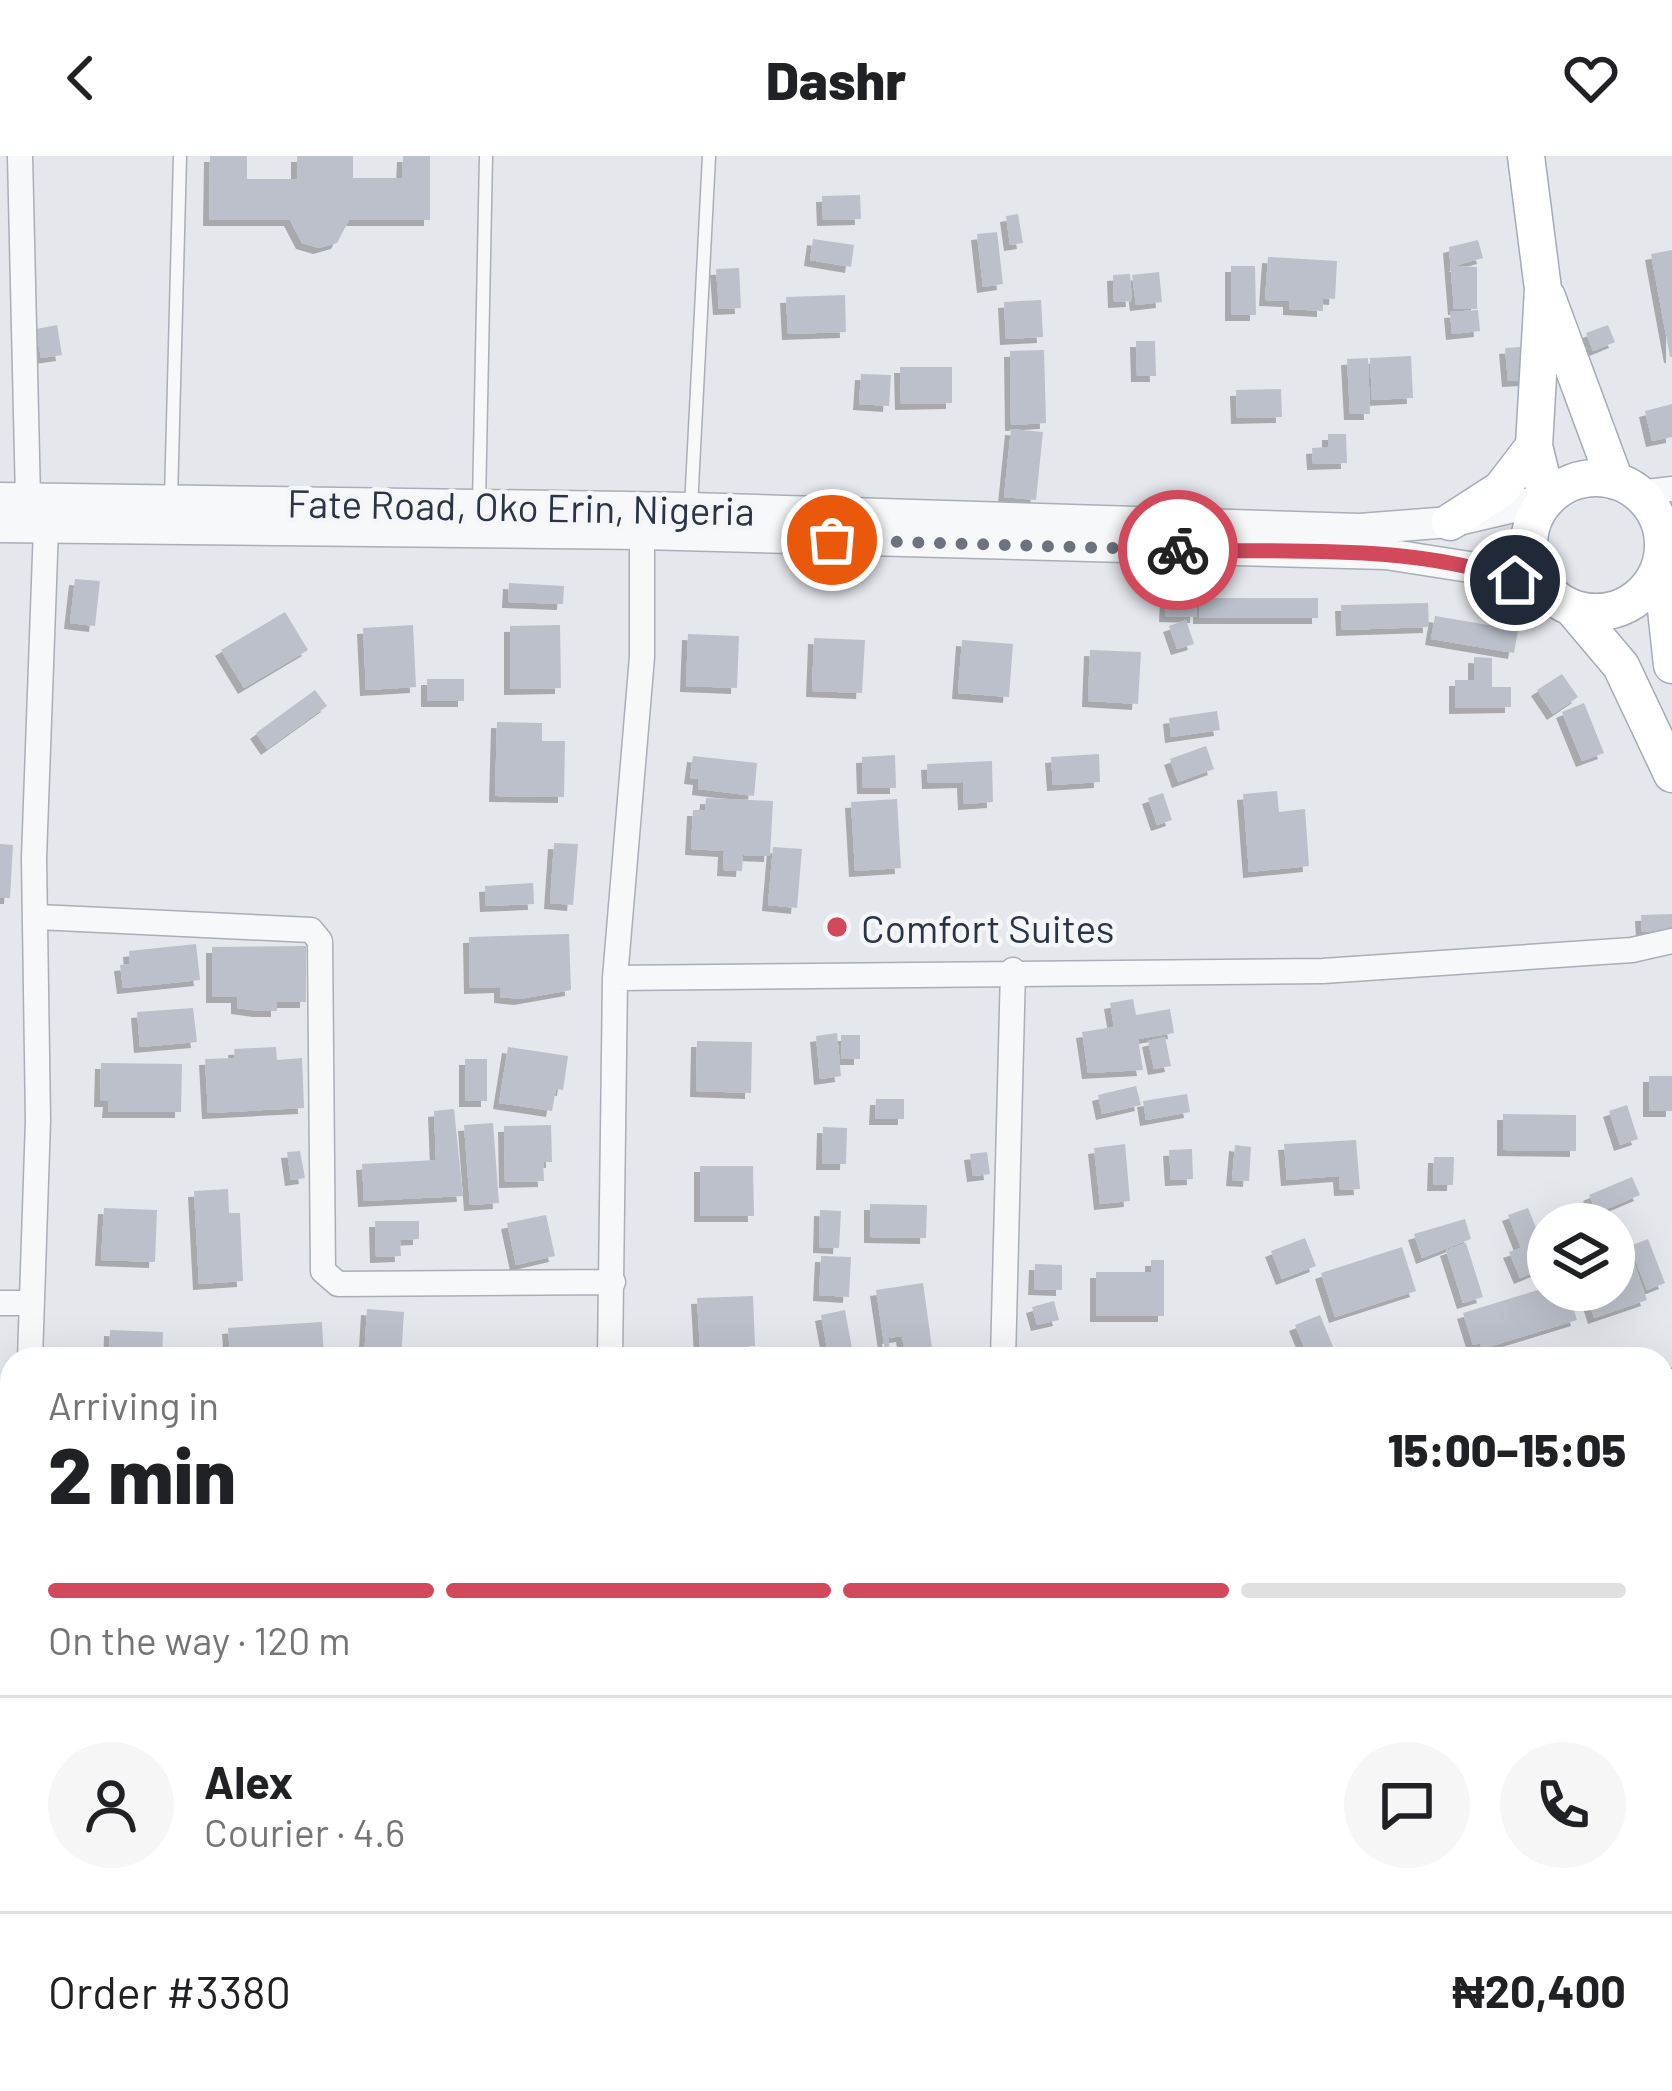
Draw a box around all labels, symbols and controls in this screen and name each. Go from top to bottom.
icon: back [48,45,114,111]
icon: heart [1558,45,1624,111]
text: Dashr [766,46,906,111]
street label: Fate Road, Oko Erin, Nigeria [287,478,755,534]
pin [781,489,883,591]
courier [1118,490,1238,610]
icon: bag [799,507,865,573]
icon: bike [1145,517,1211,583]
pin [1464,529,1566,631]
icon: home [1482,547,1548,613]
place label: Comfort Suites [861,904,1115,951]
marker: Comfort Suites [824,914,850,940]
map controls [1527,1203,1635,1311]
button: layers [1527,1203,1635,1311]
text: Arriving in [48,1381,219,1428]
text: 15:00–15:05 [1388,1422,1626,1476]
text: 2 min [48,1426,236,1520]
text: On the way · 120 m [48,1616,350,1663]
button: person [48,1742,174,1868]
button: chat [1344,1742,1470,1868]
button: phone [1500,1742,1626,1868]
text: Alex [204,1754,293,1808]
text: Courier · 4.6 [204,1808,405,1855]
text: ₦20,400 [1452,1963,1626,2017]
text: Order #3380 [48,1964,291,2018]

